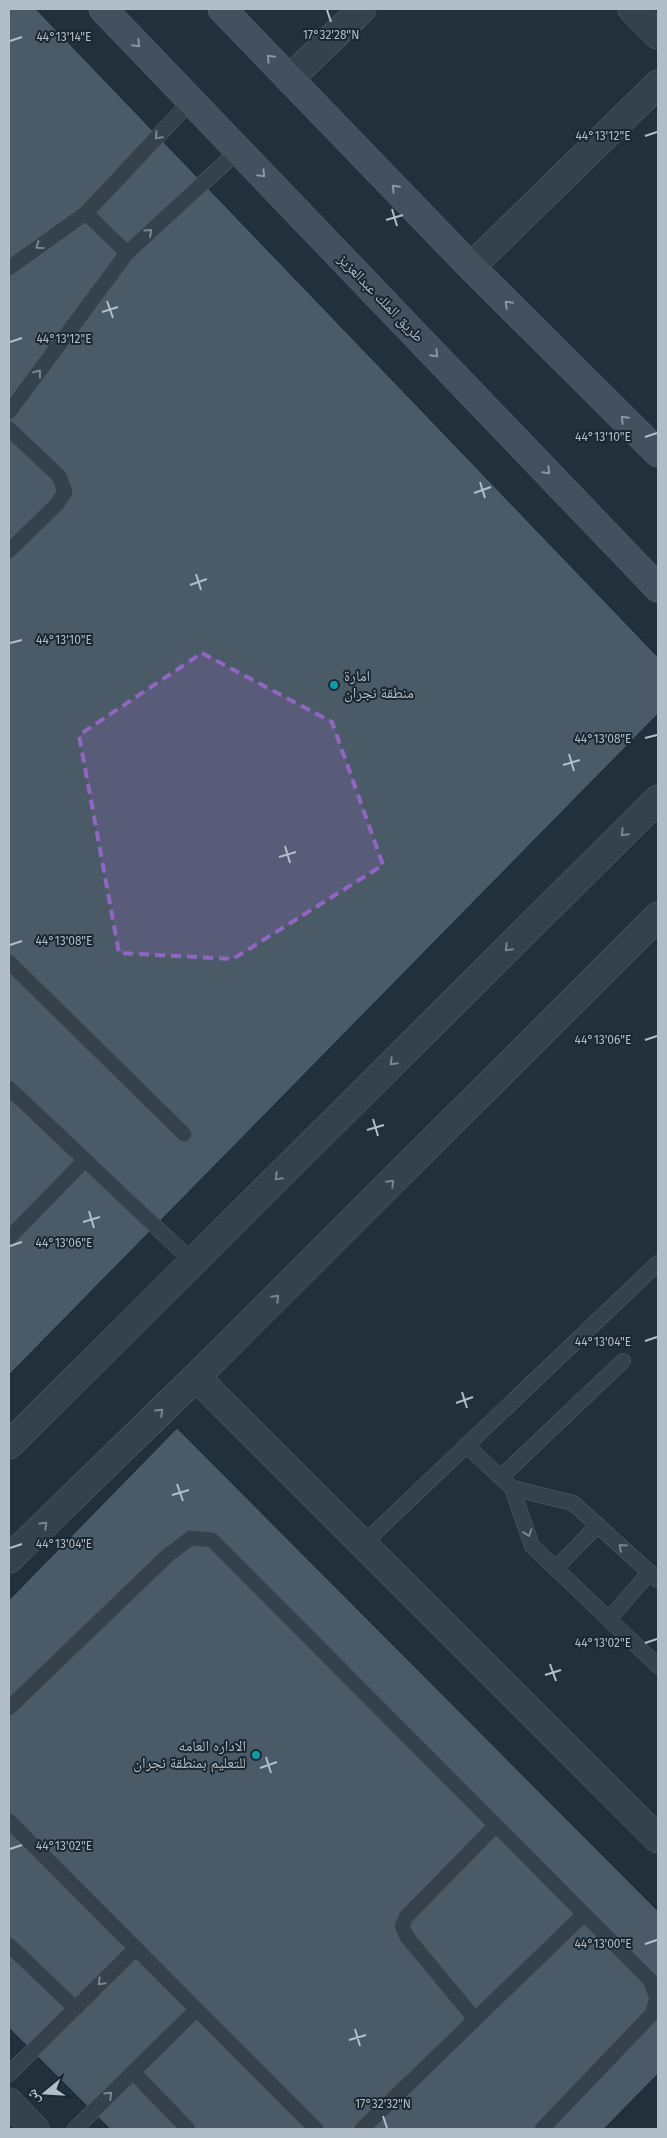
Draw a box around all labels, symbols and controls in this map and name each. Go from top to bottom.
text: 17°32'28"N [303,28,359,42]
text: 44°13'14"E [36,30,92,44]
one-way arrow [131,38,140,47]
one-way arrow [267,55,276,64]
text: 44°13'12"E [575,129,631,143]
one-way arrow [155,131,164,140]
one-way arrow [256,168,265,177]
one-way arrow [392,185,401,194]
one-way arrow [144,229,153,238]
one-way arrow [35,240,45,249]
street label: طريق الملك عبدالعزيز [333,249,428,347]
one-way arrow [505,301,514,310]
text: 44°13'12"E [36,332,92,346]
one-way arrow [429,348,438,357]
one-way arrow [32,369,41,379]
one-way arrow [620,415,629,424]
text: 44°13'10"E [575,430,631,444]
one-way arrow [541,466,550,475]
text: 44°13'10"E [36,633,92,647]
place label: امارة منطقة نجران [344,667,414,703]
marker: امارة منطقة نجران [328,679,340,691]
text: 44°13'08"E [574,732,632,746]
one-way arrow [620,827,629,836]
text: 44°13'08"E [35,934,93,948]
one-way arrow [505,942,514,951]
text: 44°13'06"E [575,1033,631,1047]
one-way arrow [390,1056,399,1065]
one-way arrow [275,1171,284,1180]
one-way arrow [385,1180,394,1189]
text: 44°13'06"E [36,1236,92,1250]
one-way arrow [270,1295,279,1304]
text: 44°13'04"E [575,1335,631,1349]
one-way arrow [155,1409,164,1418]
one-way arrow [38,1522,47,1531]
one-way arrow [522,1529,532,1537]
text: 44°13'04"E [36,1537,92,1551]
one-way arrow [619,1544,628,1553]
text: 44°13'02"E [575,1636,631,1650]
place label: الاداره العامه للتعليم بمنطقة نجران [133,1737,246,1773]
marker: الاداره العامه للتعليم بمنطقة نجران [250,1749,262,1761]
text: 44°13'02"E [36,1839,92,1853]
text: 44°13'00"E [574,1937,632,1951]
one-way arrow [98,1977,107,1986]
north arrow [20,2068,70,2118]
text: ش [23,2087,43,2107]
one-way arrow [104,2092,113,2101]
text: 17°32'32"N [355,2097,411,2111]

